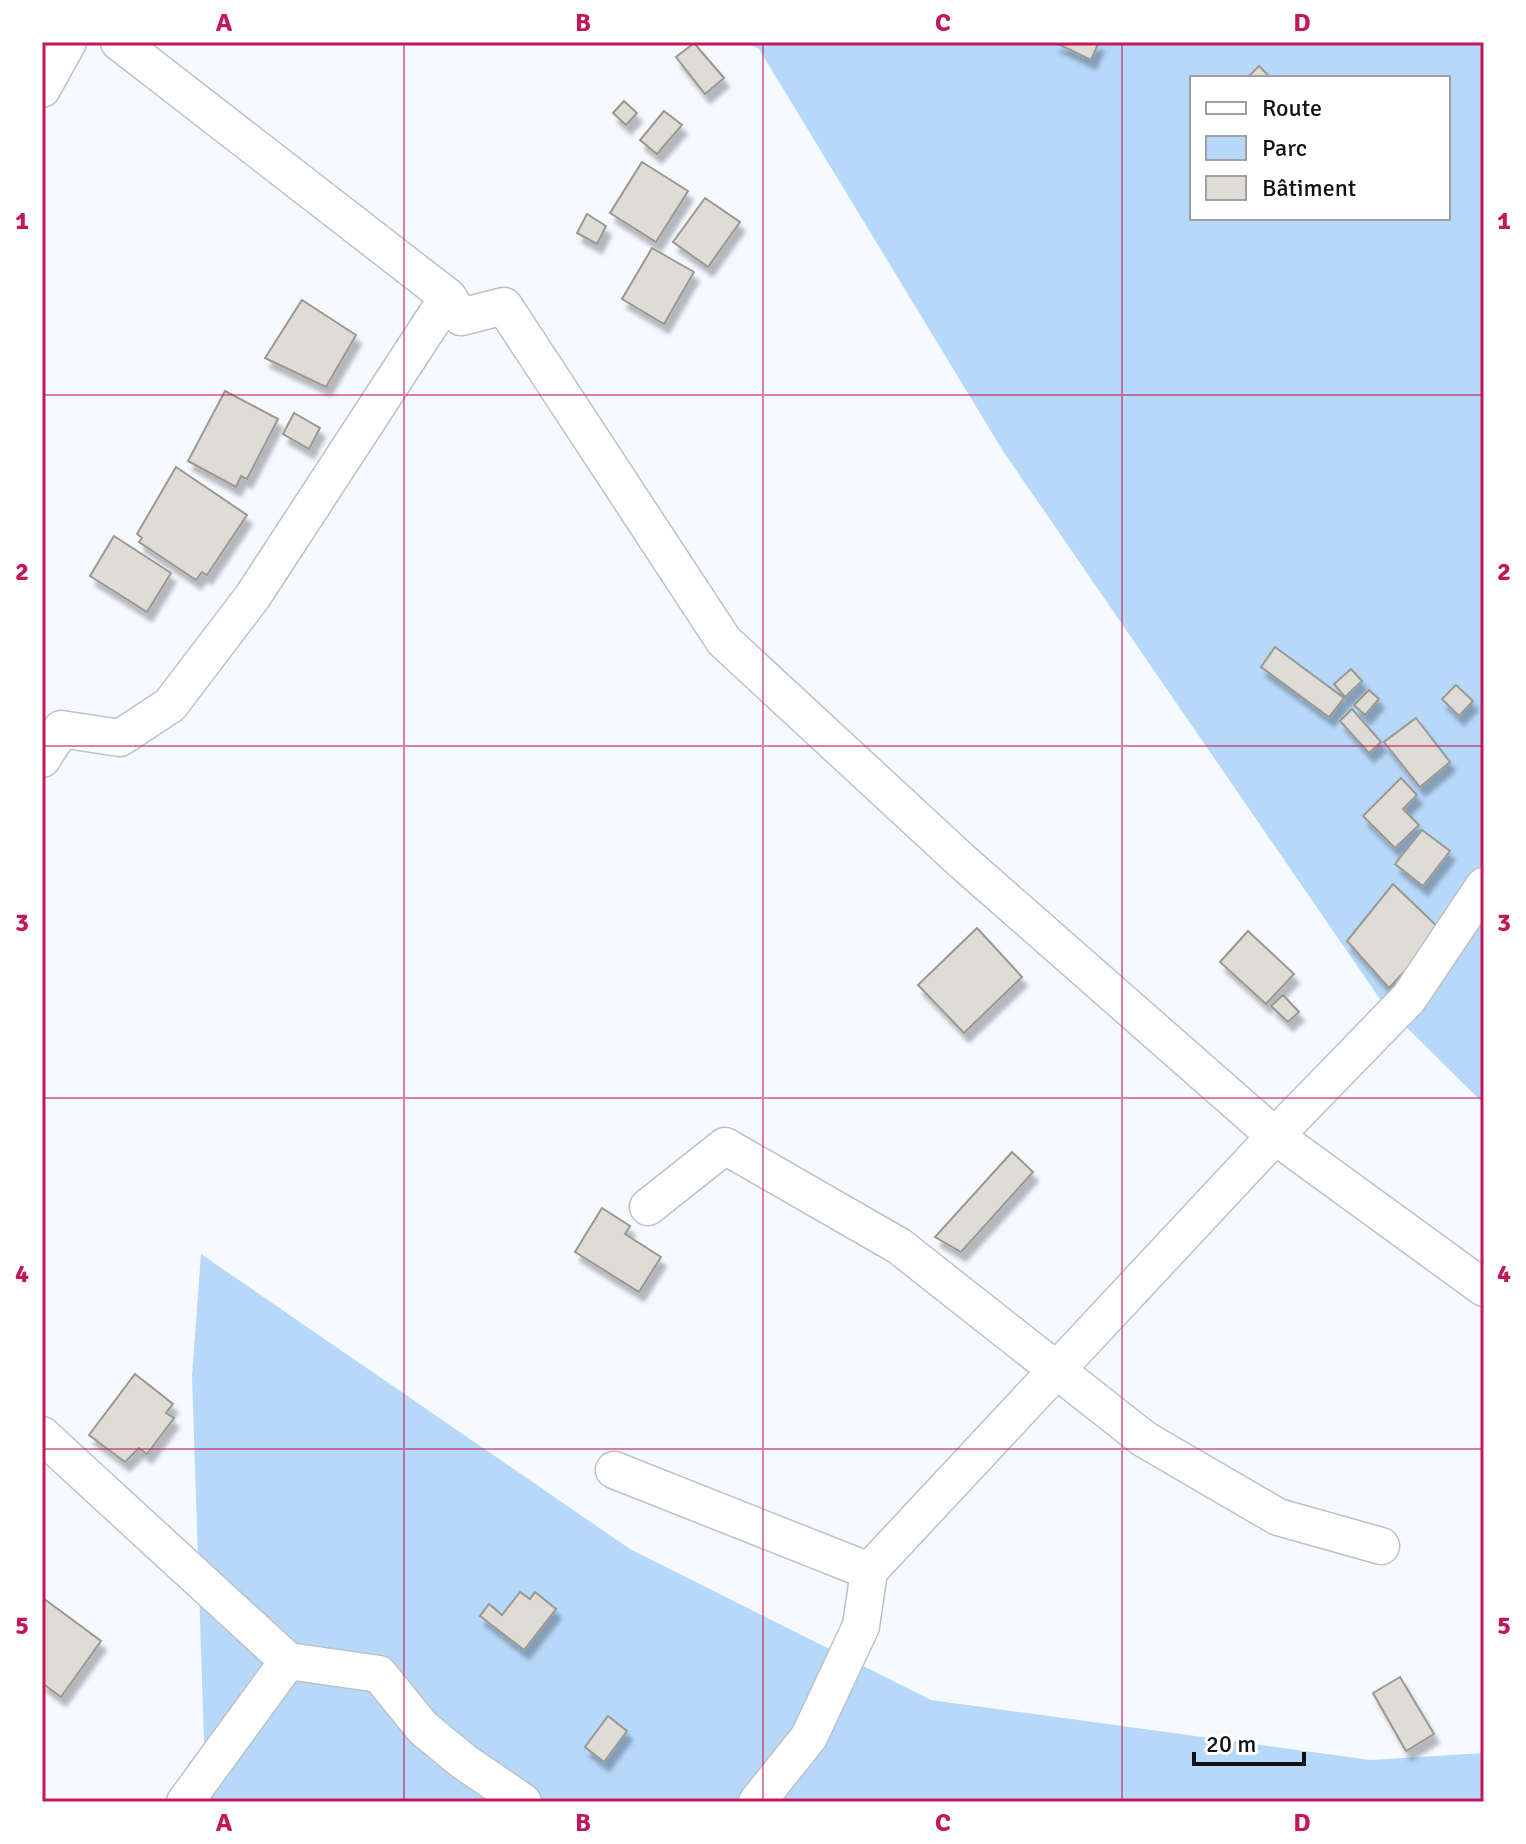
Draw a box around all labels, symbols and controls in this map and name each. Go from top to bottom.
text: A [216,7,233,39]
text: B [575,7,591,39]
text: C [935,7,951,39]
text: D [1293,7,1311,39]
legend [1190,76,1450,220]
text: Route [1262,93,1322,123]
text: Parc [1262,133,1307,163]
text: Bâtiment [1262,173,1356,203]
text: 1 [15,205,29,237]
text: 1 [1497,205,1511,237]
text: 2 [15,556,29,588]
text: 2 [1497,556,1511,588]
text: 3 [15,907,29,939]
text: 3 [1497,907,1511,939]
text: 4 [15,1258,29,1290]
text: 4 [1497,1258,1511,1290]
text: 5 [15,1610,29,1642]
text: 5 [1497,1610,1511,1642]
scale bar [1194,1716,1304,1766]
text: 20 m [1206,1729,1256,1759]
text: A [216,1807,233,1839]
text: B [575,1807,591,1839]
text: C [935,1807,951,1839]
text: D [1293,1807,1311,1839]

